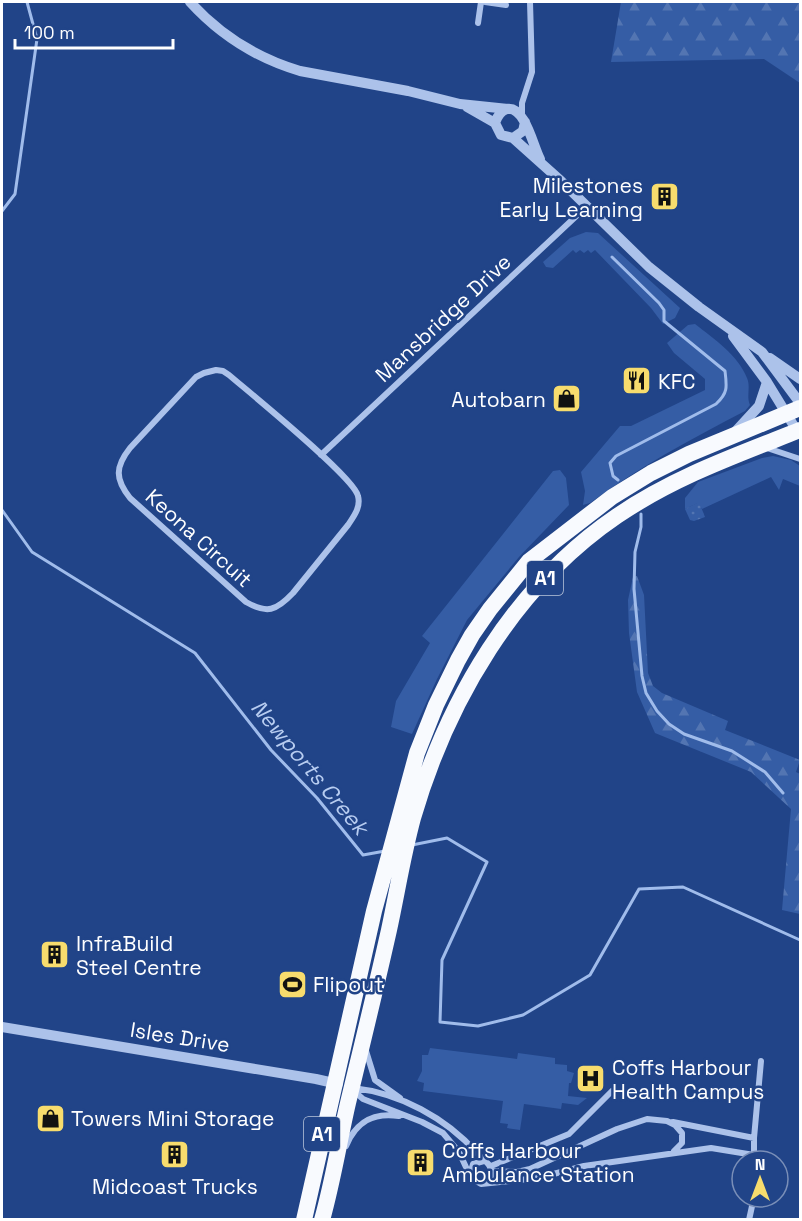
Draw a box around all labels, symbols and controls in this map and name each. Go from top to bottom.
scale bar [15,12,172,50]
text: 100 m [24,21,75,44]
place label: Milestones Early Learning [500,172,643,223]
building icon: Milestones Early Learning [648,181,680,213]
street label: Mansbridge Drive [369,248,517,388]
restaurant icon: KFC [621,365,653,397]
place label: KFC [658,368,695,395]
shop icon: Autobarn [551,383,583,415]
place label: Autobarn [451,386,546,413]
street label: Keona Circuit [140,483,258,593]
road number: A1 [527,561,563,595]
water label: Newports Creek [245,694,376,842]
place label: InfraBuild Steel Centre [76,930,202,981]
building icon: InfraBuild Steel Centre [39,939,71,971]
sports icon: Flipout [276,968,308,1000]
place label: Flipout [313,971,384,998]
street label: Isles Drive [128,1016,232,1058]
place label: Coffs Harbour Health Campus [612,1054,764,1105]
hospital icon: Coffs Harbour Health Campus [575,1063,607,1095]
shop icon: Towers Mini Storage [34,1102,66,1134]
place label: Towers Mini Storage [71,1105,274,1132]
road number: A1 [304,1117,340,1151]
place label: Coffs Harbour Ambulance Station [442,1137,635,1188]
building icon: Midcoast Trucks [159,1139,191,1171]
building icon: Coffs Harbour Ambulance Station [405,1146,437,1178]
north arrow [730,1149,790,1209]
text: N [755,1154,765,1175]
place label: Midcoast Trucks [92,1173,258,1200]

